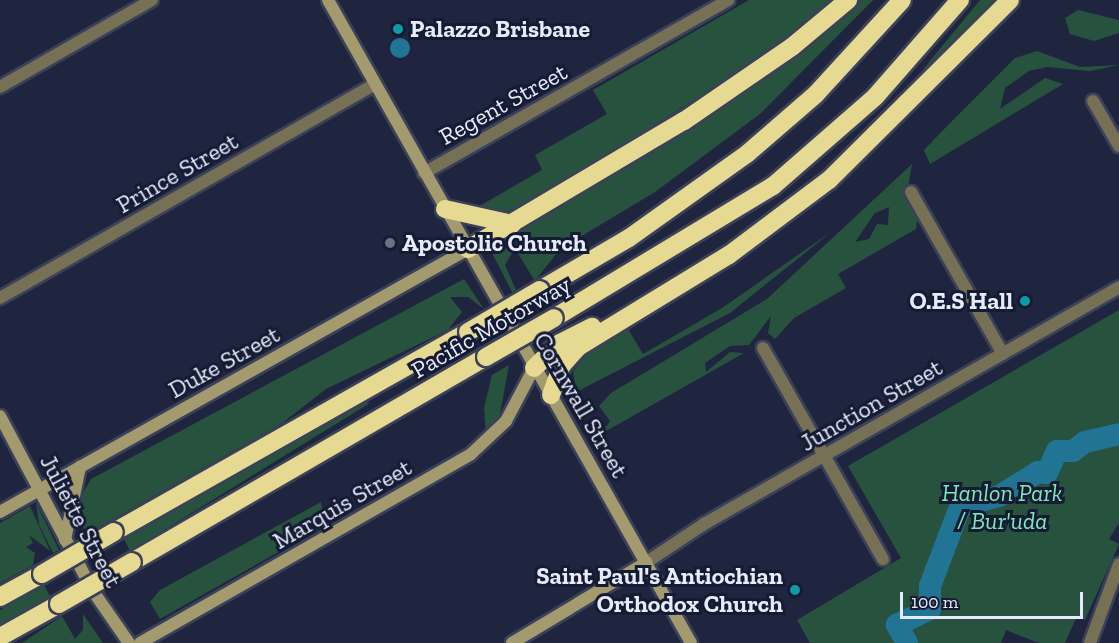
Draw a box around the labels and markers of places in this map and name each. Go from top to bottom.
place label: Palazzo Brisbane [410,15,590,43]
marker: Palazzo Brisbane [391,22,405,36]
place label: Apostolic Church [402,229,587,257]
marker: Apostolic Church [383,236,397,250]
place label: O.E.S Hall [909,287,1013,315]
marker: O.E.S Hall [1018,294,1032,308]
place label: Saint Paul's Antiochian Orthodox Church [536,562,783,618]
marker: Saint Paul's Antiochian Orthodox Church [788,583,802,597]

